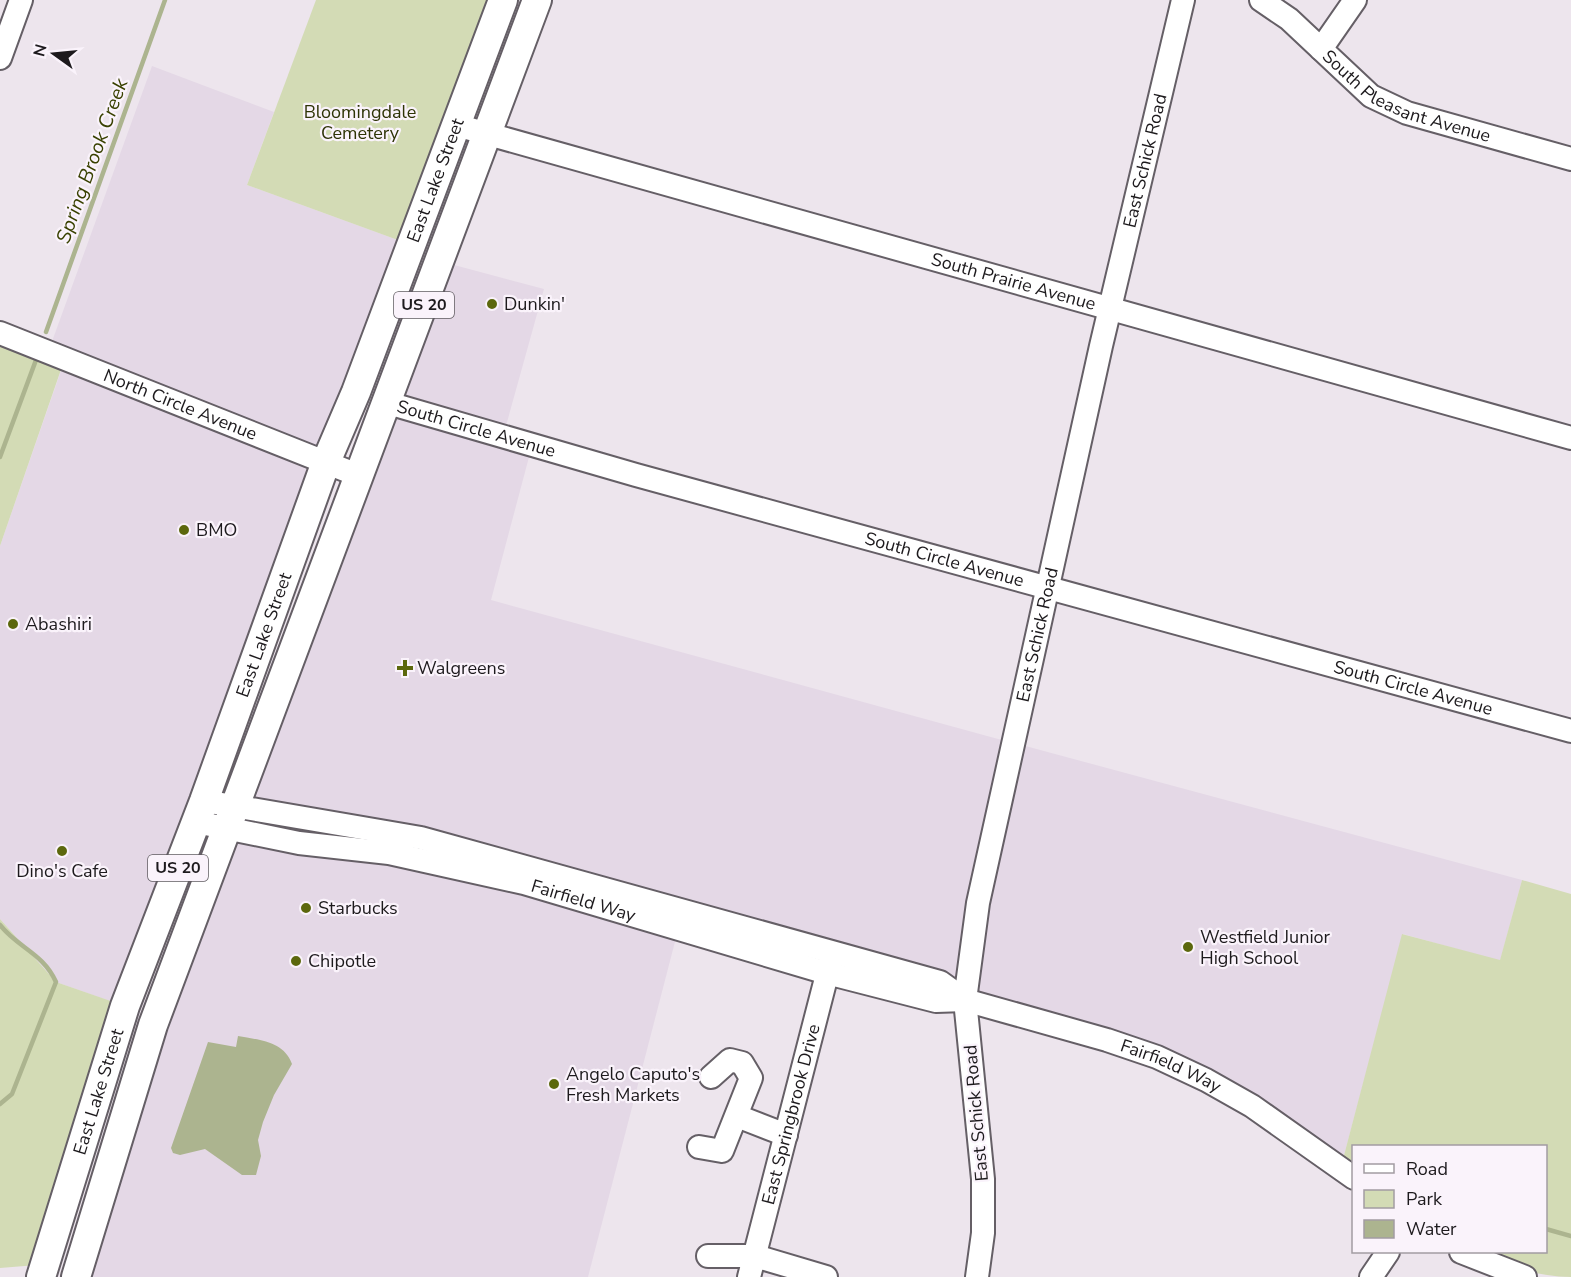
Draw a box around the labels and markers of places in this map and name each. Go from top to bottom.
place label: Dunkin' [504,292,565,316]
marker: Dunkin' [485,297,499,311]
place label: BMO [196,518,237,542]
marker: BMO [177,523,191,537]
place label: Abashiri [25,612,92,636]
marker: Abashiri [6,617,20,631]
place label: Walgreens [417,656,505,680]
marker: Walgreens [398,661,412,675]
marker: Dino's Cafe [55,844,69,858]
place label: Dino's Cafe [16,859,108,883]
place label: Starbucks [318,896,398,920]
marker: Starbucks [299,901,313,915]
place label: Westfield Junior High School [1200,925,1331,970]
marker: Westfield Junior High School [1181,940,1195,954]
place label: Chipotle [308,949,376,973]
marker: Chipotle [289,954,303,968]
place label: Angelo Caputo's Fresh Markets [566,1062,700,1107]
marker: Angelo Caputo's Fresh Markets [547,1077,561,1091]

